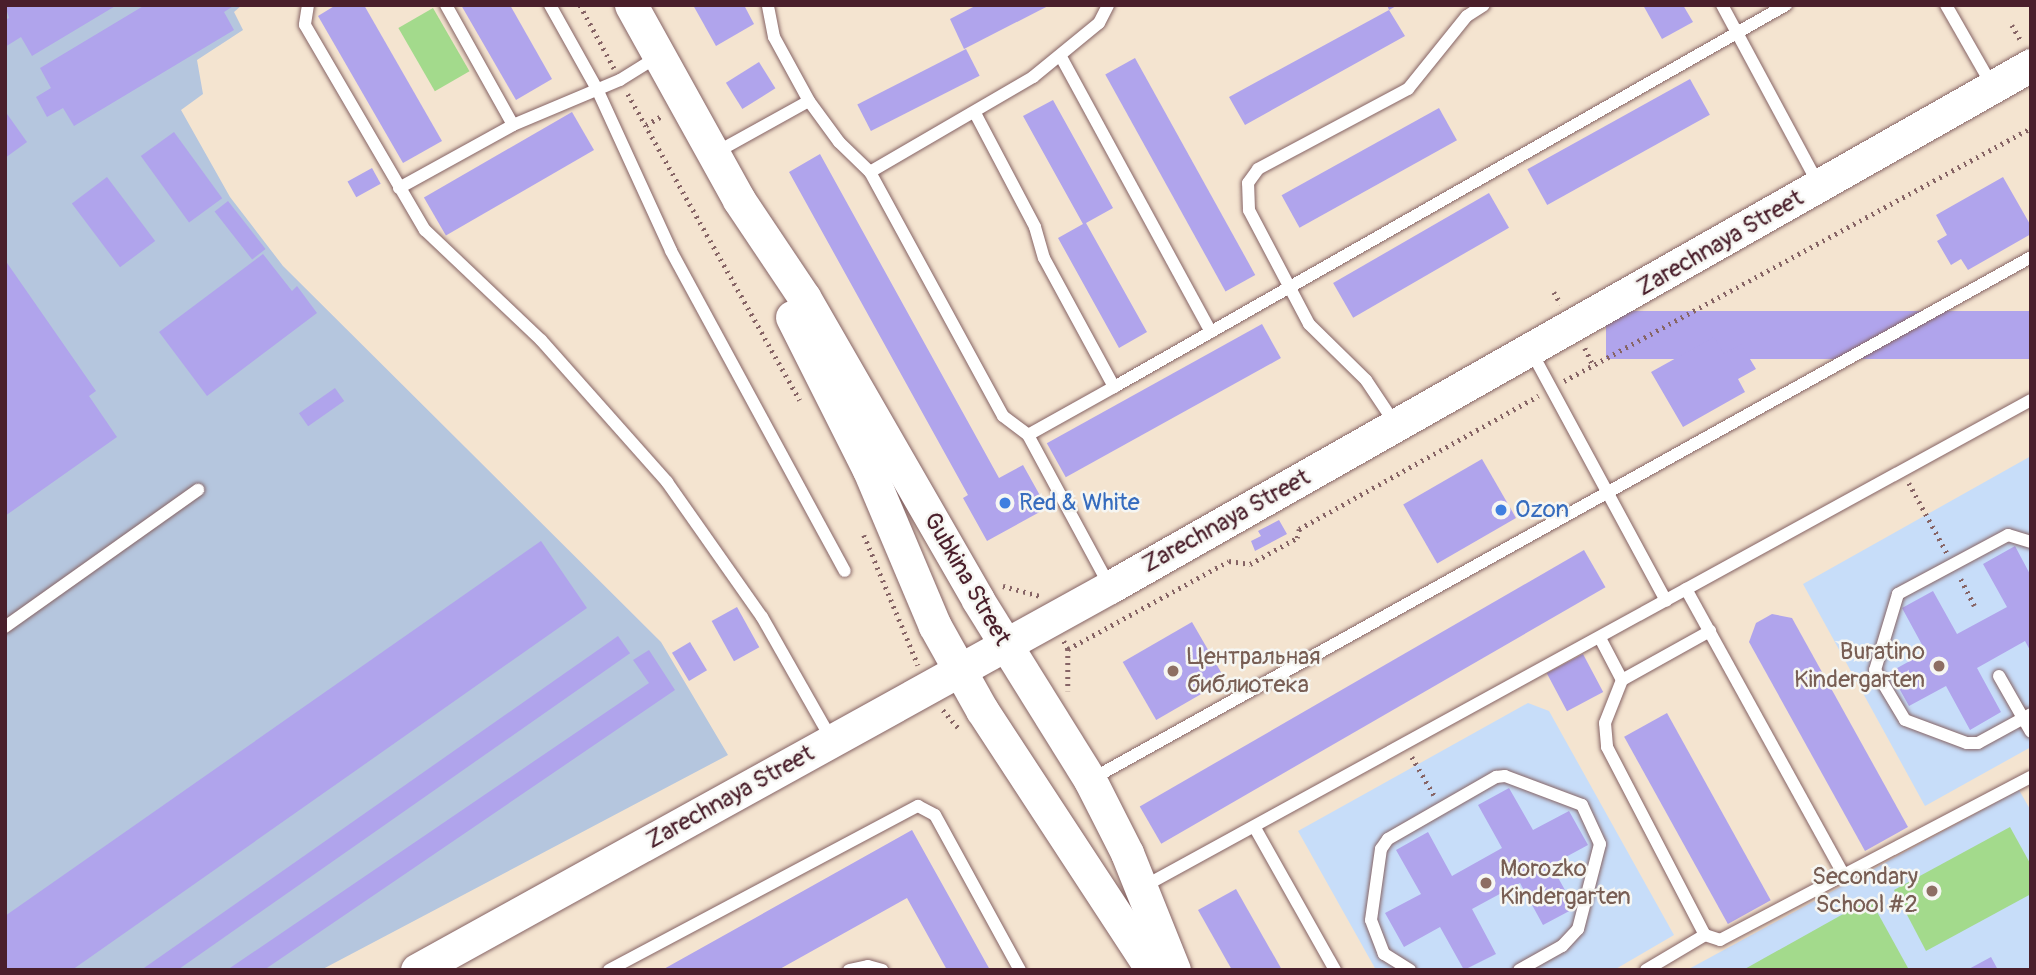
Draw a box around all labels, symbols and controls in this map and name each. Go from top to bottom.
street label: Zarechnaya Street [1632,184,1808,302]
street label: Zarechnaya Street [1137,463,1315,579]
place label: Red & White [1019,489,1140,517]
marker: Red & White [997,495,1013,511]
place label: Ozon [1515,496,1569,524]
marker: Ozon [1493,502,1509,518]
street label: Gubkina Street [917,507,1017,651]
place label: Buratino Kindergarten [1794,638,1925,694]
place label: Центральная библиотека [1187,643,1320,699]
marker: Buratino Kindergarten [1931,658,1947,674]
marker: Центральная библиотека [1165,663,1181,679]
street label: Zarechnaya Street [641,739,819,855]
place label: Morozko Kindergarten [1500,855,1631,911]
place label: Secondary School #2 [1812,863,1918,919]
marker: Morozko Kindergarten [1478,875,1494,891]
marker: Secondary School #2 [1924,883,1940,899]

